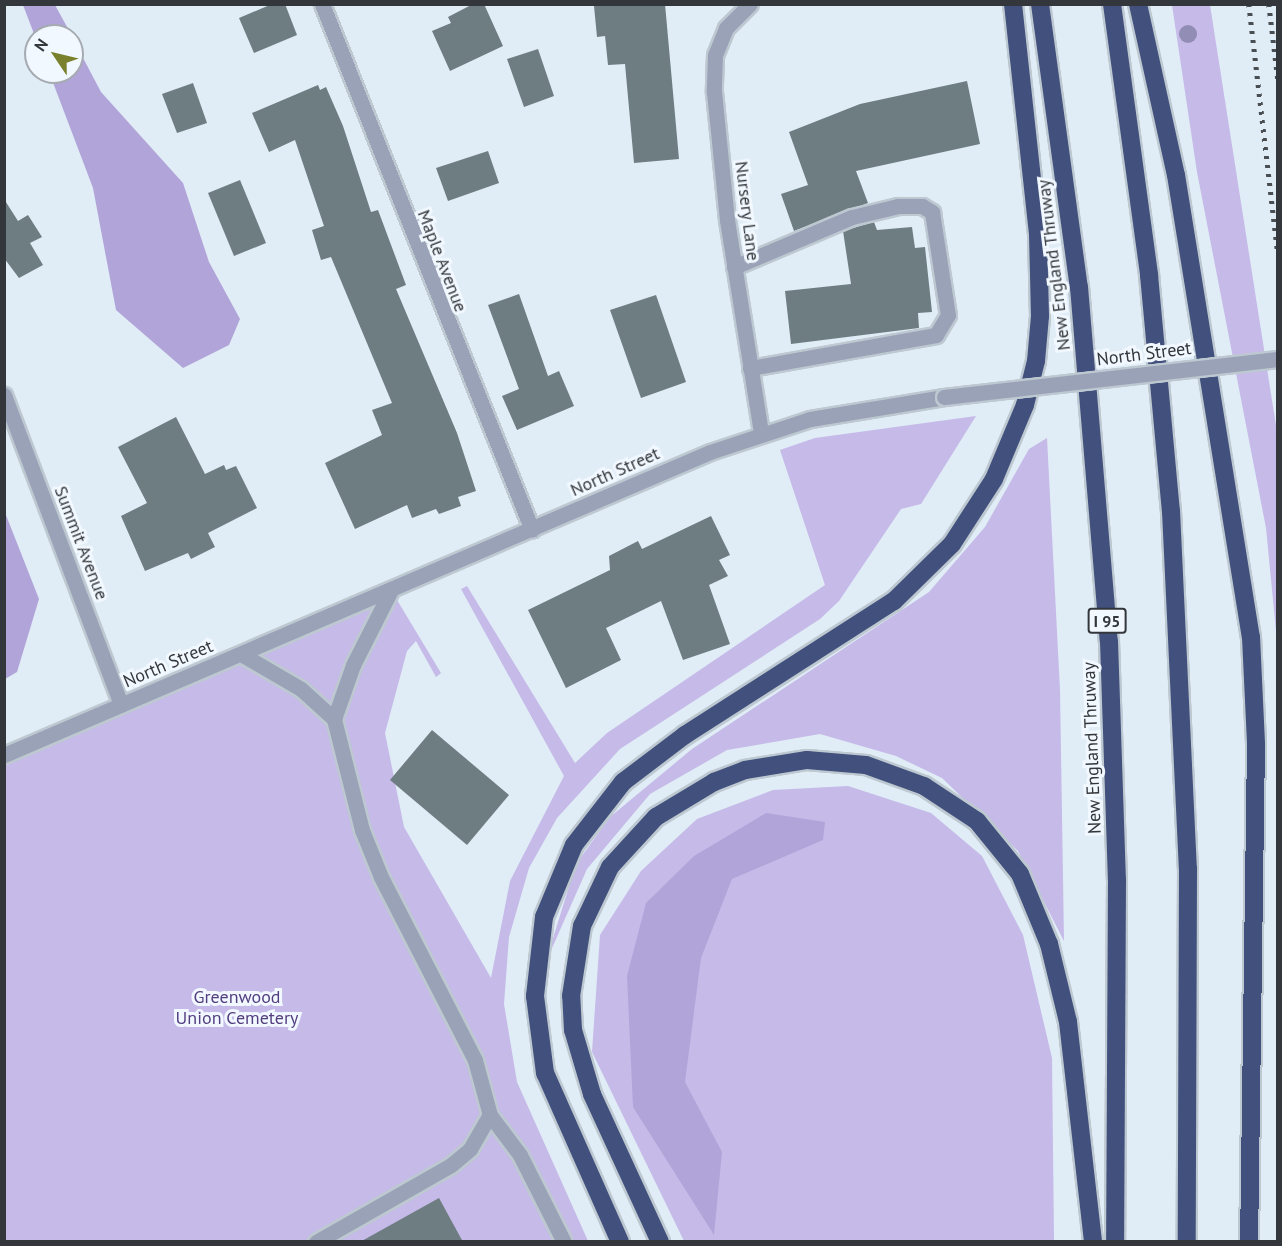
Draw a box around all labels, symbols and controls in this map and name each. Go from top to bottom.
north arrow [24,24,84,84]
text: N [30,35,52,55]
street label: Nursery Lane [730,160,764,262]
street label: New England Thruway [1033,178,1075,352]
street label: Maple Avenue [413,207,471,315]
street label: North Street [1095,337,1193,371]
street label: North Street [567,443,663,501]
street label: Summit Avenue [49,483,113,603]
road number: I 95 [1088,608,1126,634]
street label: North Street [120,635,216,693]
street label: New England Thruway [1078,661,1106,835]
park label: Greenwood Union Cemetery [176,987,298,1030]

